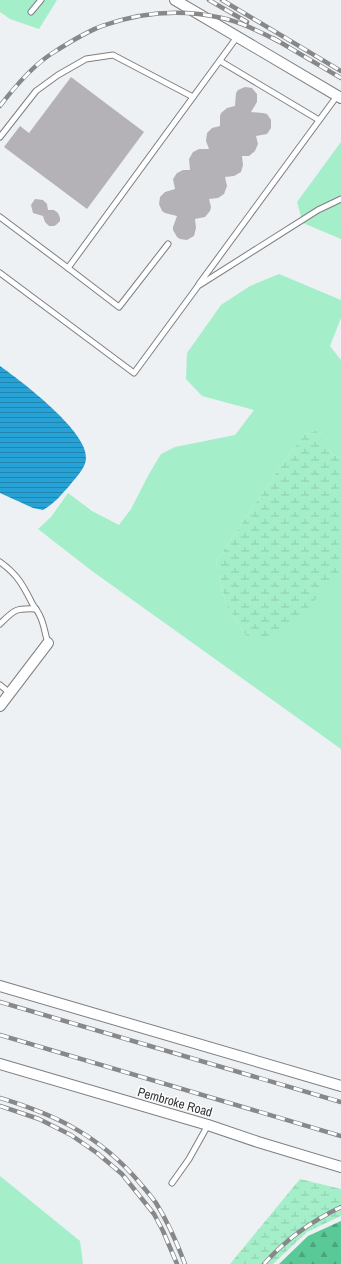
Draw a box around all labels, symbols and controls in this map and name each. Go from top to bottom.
street label: Pembroke Road [136,1083,214,1121]

